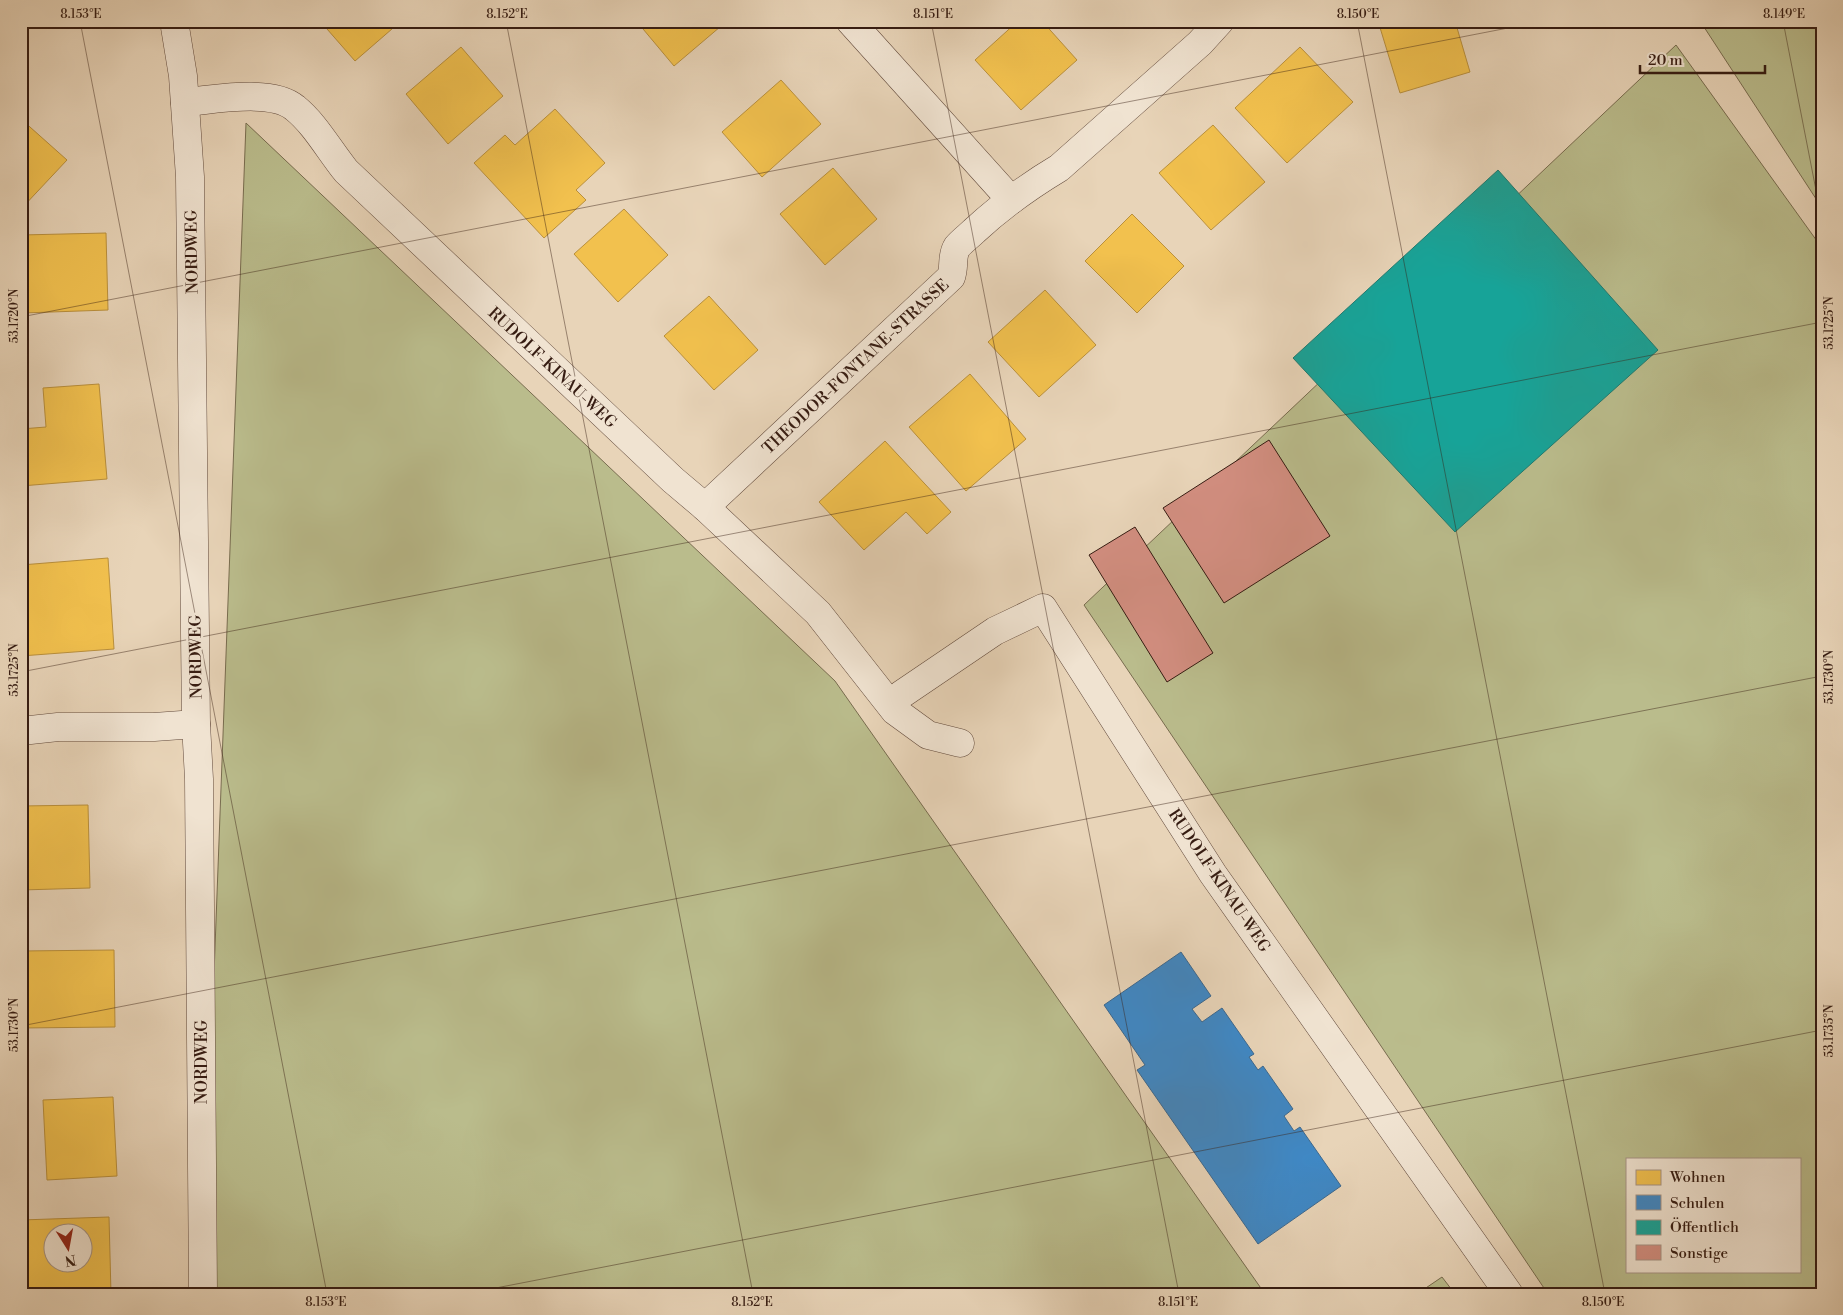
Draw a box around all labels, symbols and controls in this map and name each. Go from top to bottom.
text: 8.153°E [60,7,102,22]
text: 8.152°E [486,7,528,22]
text: 8.151°E [913,7,953,22]
text: 8.150°E [1337,7,1379,22]
text: 8.149°E [1763,7,1805,22]
scale bar [1640,42,1766,74]
text: 20 m [1648,51,1683,70]
street label: NORDWEG [181,209,203,294]
street label: THEODOR-FONTANE-STRASSE [758,275,953,459]
text: 53.1720°N [7,289,22,343]
text: 53.1725°N [1822,296,1837,350]
street label: RUDOLF-KINAU-WEG [484,303,621,433]
street label: NORDWEG [185,614,207,699]
text: 53.1725°N [7,643,22,697]
text: 53.1730°N [1822,650,1837,704]
street label: RUDOLF-KINAU-WEG [1164,805,1275,956]
text: 53.1730°N [7,998,22,1052]
text: 53.1735°N [1822,1004,1837,1058]
street label: NORDWEG [192,1020,212,1104]
legend [1626,1158,1800,1272]
text: Wohnen [1669,1168,1725,1187]
text: Schulen [1670,1194,1725,1213]
text: Öffentlich [1670,1217,1739,1237]
north arrow [42,1222,92,1272]
text: Sonstige [1670,1244,1728,1263]
text: N [63,1250,77,1270]
text: 8.153°E [305,1295,347,1310]
text: 8.152°E [731,1295,773,1310]
text: 8.151°E [1158,1295,1198,1310]
text: 8.150°E [1582,1295,1624,1310]

